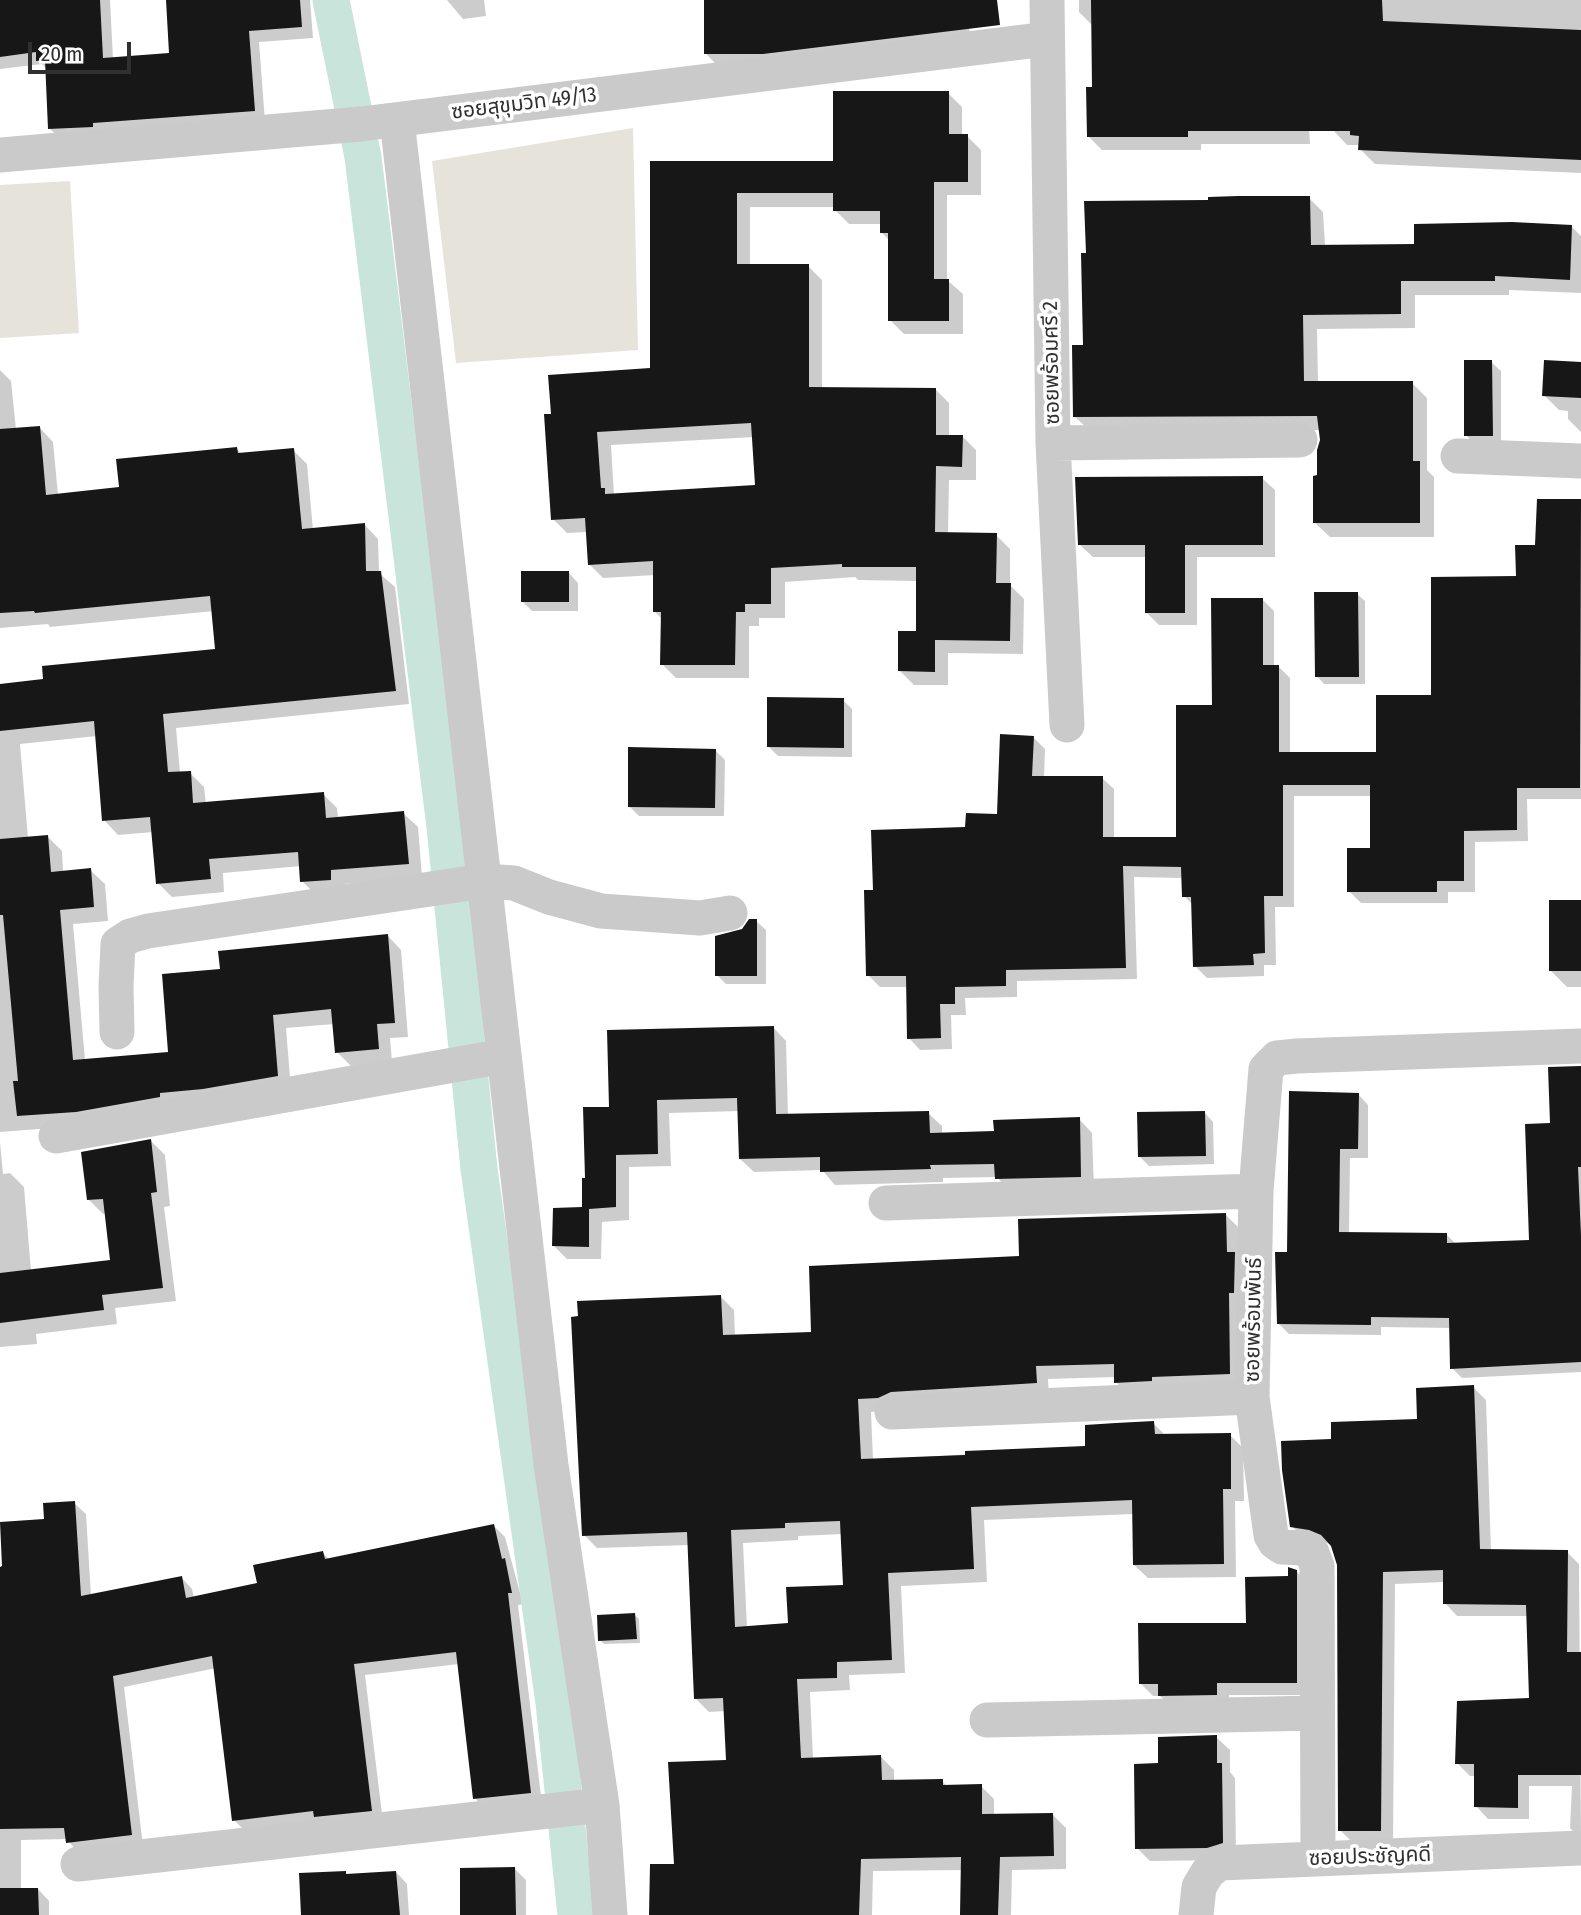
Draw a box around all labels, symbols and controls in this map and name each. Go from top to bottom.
scale bar [32,28,135,72]
text: 20 m [41,41,82,67]
street label: ซอยสุขุมวิท 49/13 [450,83,598,125]
street label: ซอยพร้อมศรี 2 [1038,301,1066,425]
street label: ซอยพร้อมพันธ์ [1240,1257,1268,1383]
street label: ซอยประชัญคดี [1308,1842,1432,1872]

